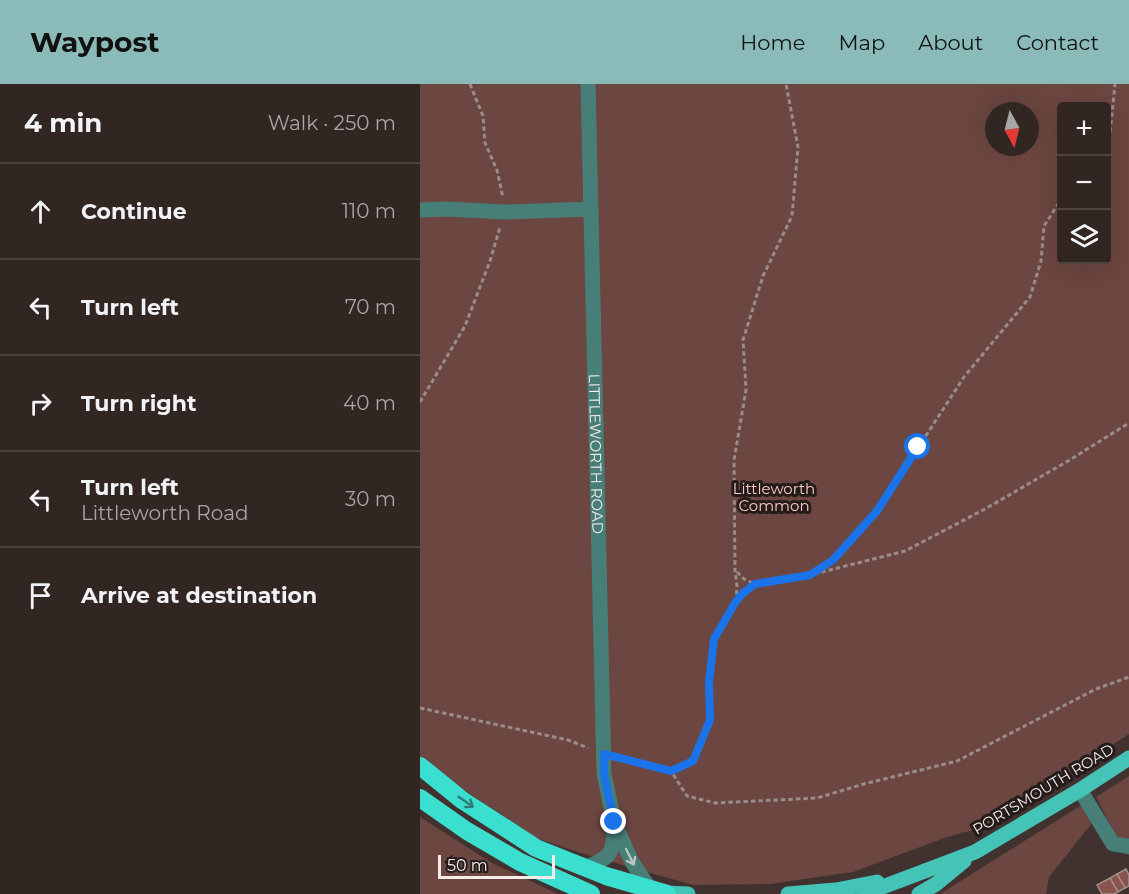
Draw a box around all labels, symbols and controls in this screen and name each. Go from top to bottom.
text: Waypost [30,25,160,59]
text: Home [740,30,805,55]
text: Map [838,30,885,55]
text: About [918,30,983,55]
text: Contact [1016,30,1099,55]
north arrow [985,102,1039,156]
map controls [1057,102,1111,264]
button: + [1057,102,1111,156]
text: 4 min [24,107,102,139]
text: Walk · 250 m [268,111,396,135]
button: − [1057,156,1111,210]
icon: ahead [24,195,57,228]
text: Continue [81,198,187,225]
text: 110 m [342,199,396,223]
button: layers [1057,210,1111,264]
icon: left [24,291,57,324]
text: Turn left [81,294,179,321]
text: 70 m [345,295,396,319]
street label: LITTLEWORTH ROAD [585,374,608,534]
icon: right [24,387,57,420]
text: Turn right [81,390,196,417]
text: 40 m [343,391,396,415]
route start [904,433,930,459]
text: Turn left [81,474,179,501]
park label: Littleworth Common [733,479,815,515]
icon: left [24,483,57,516]
text: 30 m [345,487,396,511]
text: Littleworth Road [81,501,249,525]
icon: arrive [24,579,57,612]
text: Arrive at destination [81,582,317,609]
street label: PORTSMOUTH ROAD [969,739,1117,839]
one-way arrow [457,796,474,808]
route end [600,808,626,834]
one-way arrow [625,847,637,865]
scale bar [438,852,555,880]
text: 50 m [447,856,488,875]

